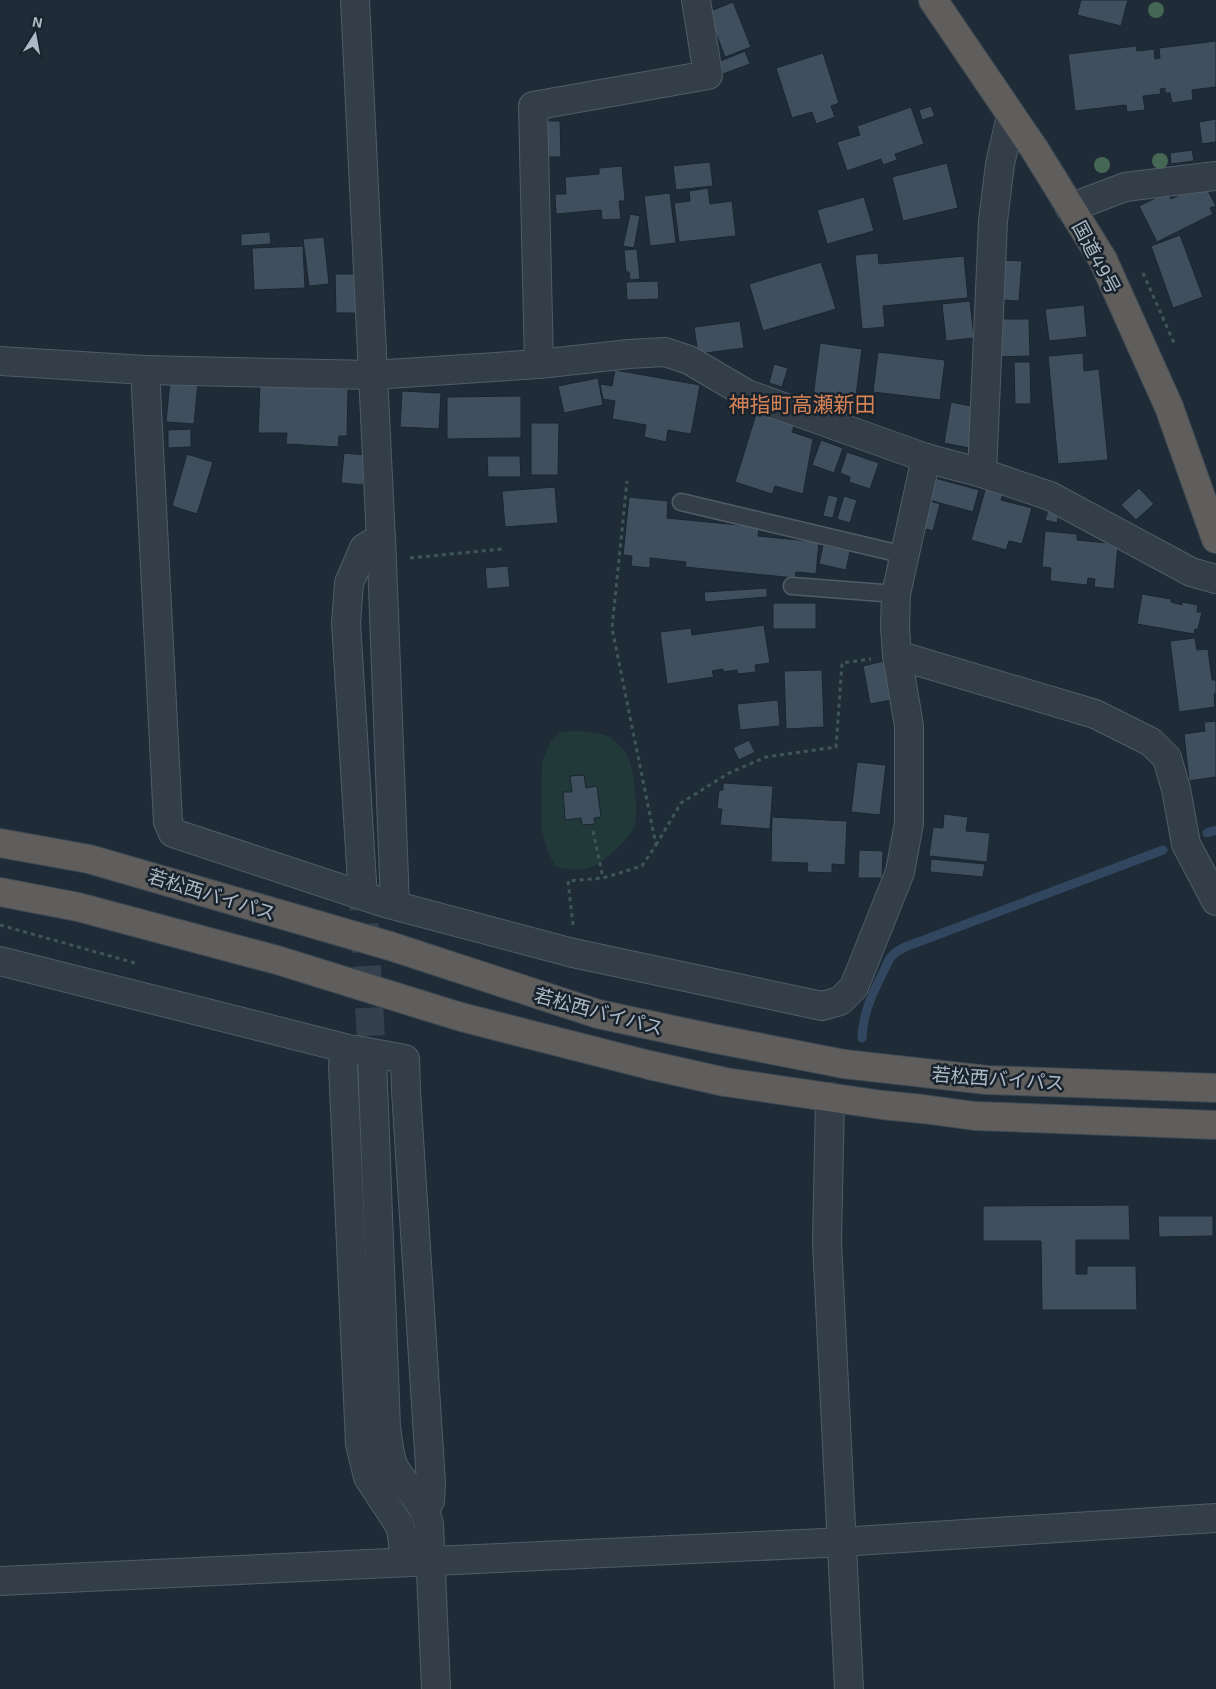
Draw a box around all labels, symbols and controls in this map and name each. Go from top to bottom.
north arrow [10,10,60,60]
text: N [31,12,44,31]
street label: 国道49号 [1068,216,1126,298]
district label: 神指町高瀬新田 [729,391,876,416]
street label: 若松西バイパス [145,864,279,924]
street label: 若松西バイパス [532,983,666,1039]
street label: 若松西バイパス [931,1062,1065,1094]

